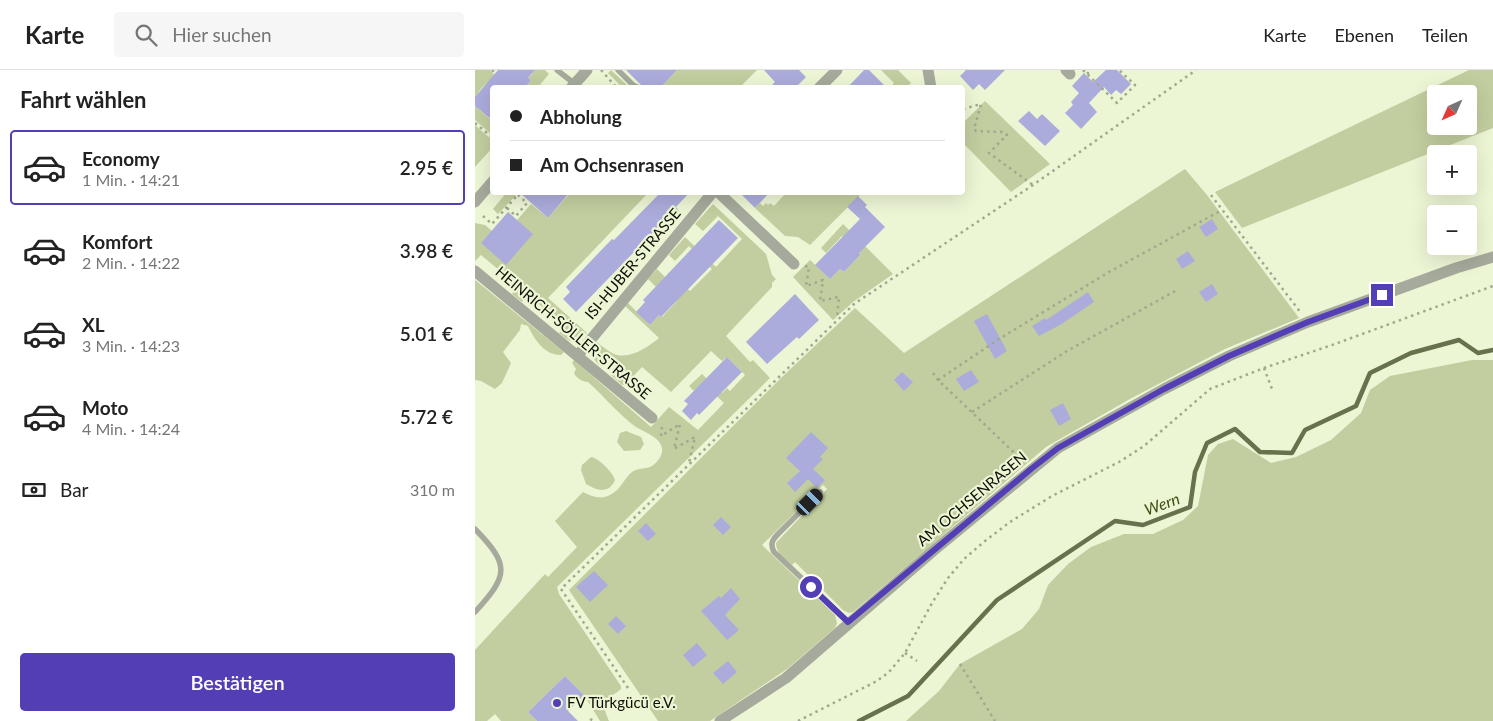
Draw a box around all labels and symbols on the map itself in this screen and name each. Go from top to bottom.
north arrow [1427,85,1477,135]
street label: ISI-HUBER-STRASSE [581,204,684,323]
street label: HEINRICH-SÖLLER-STRASSE [492,262,655,402]
route end [1371,284,1393,306]
street label: AM OCHSENRASEN [913,447,1030,549]
car [794,486,825,518]
water label: Wern [1142,488,1182,519]
route start [800,576,822,598]
place label: FV Türkgücü e.V. [567,693,676,711]
marker: FV Türkgücü e.V. [551,697,563,709]

